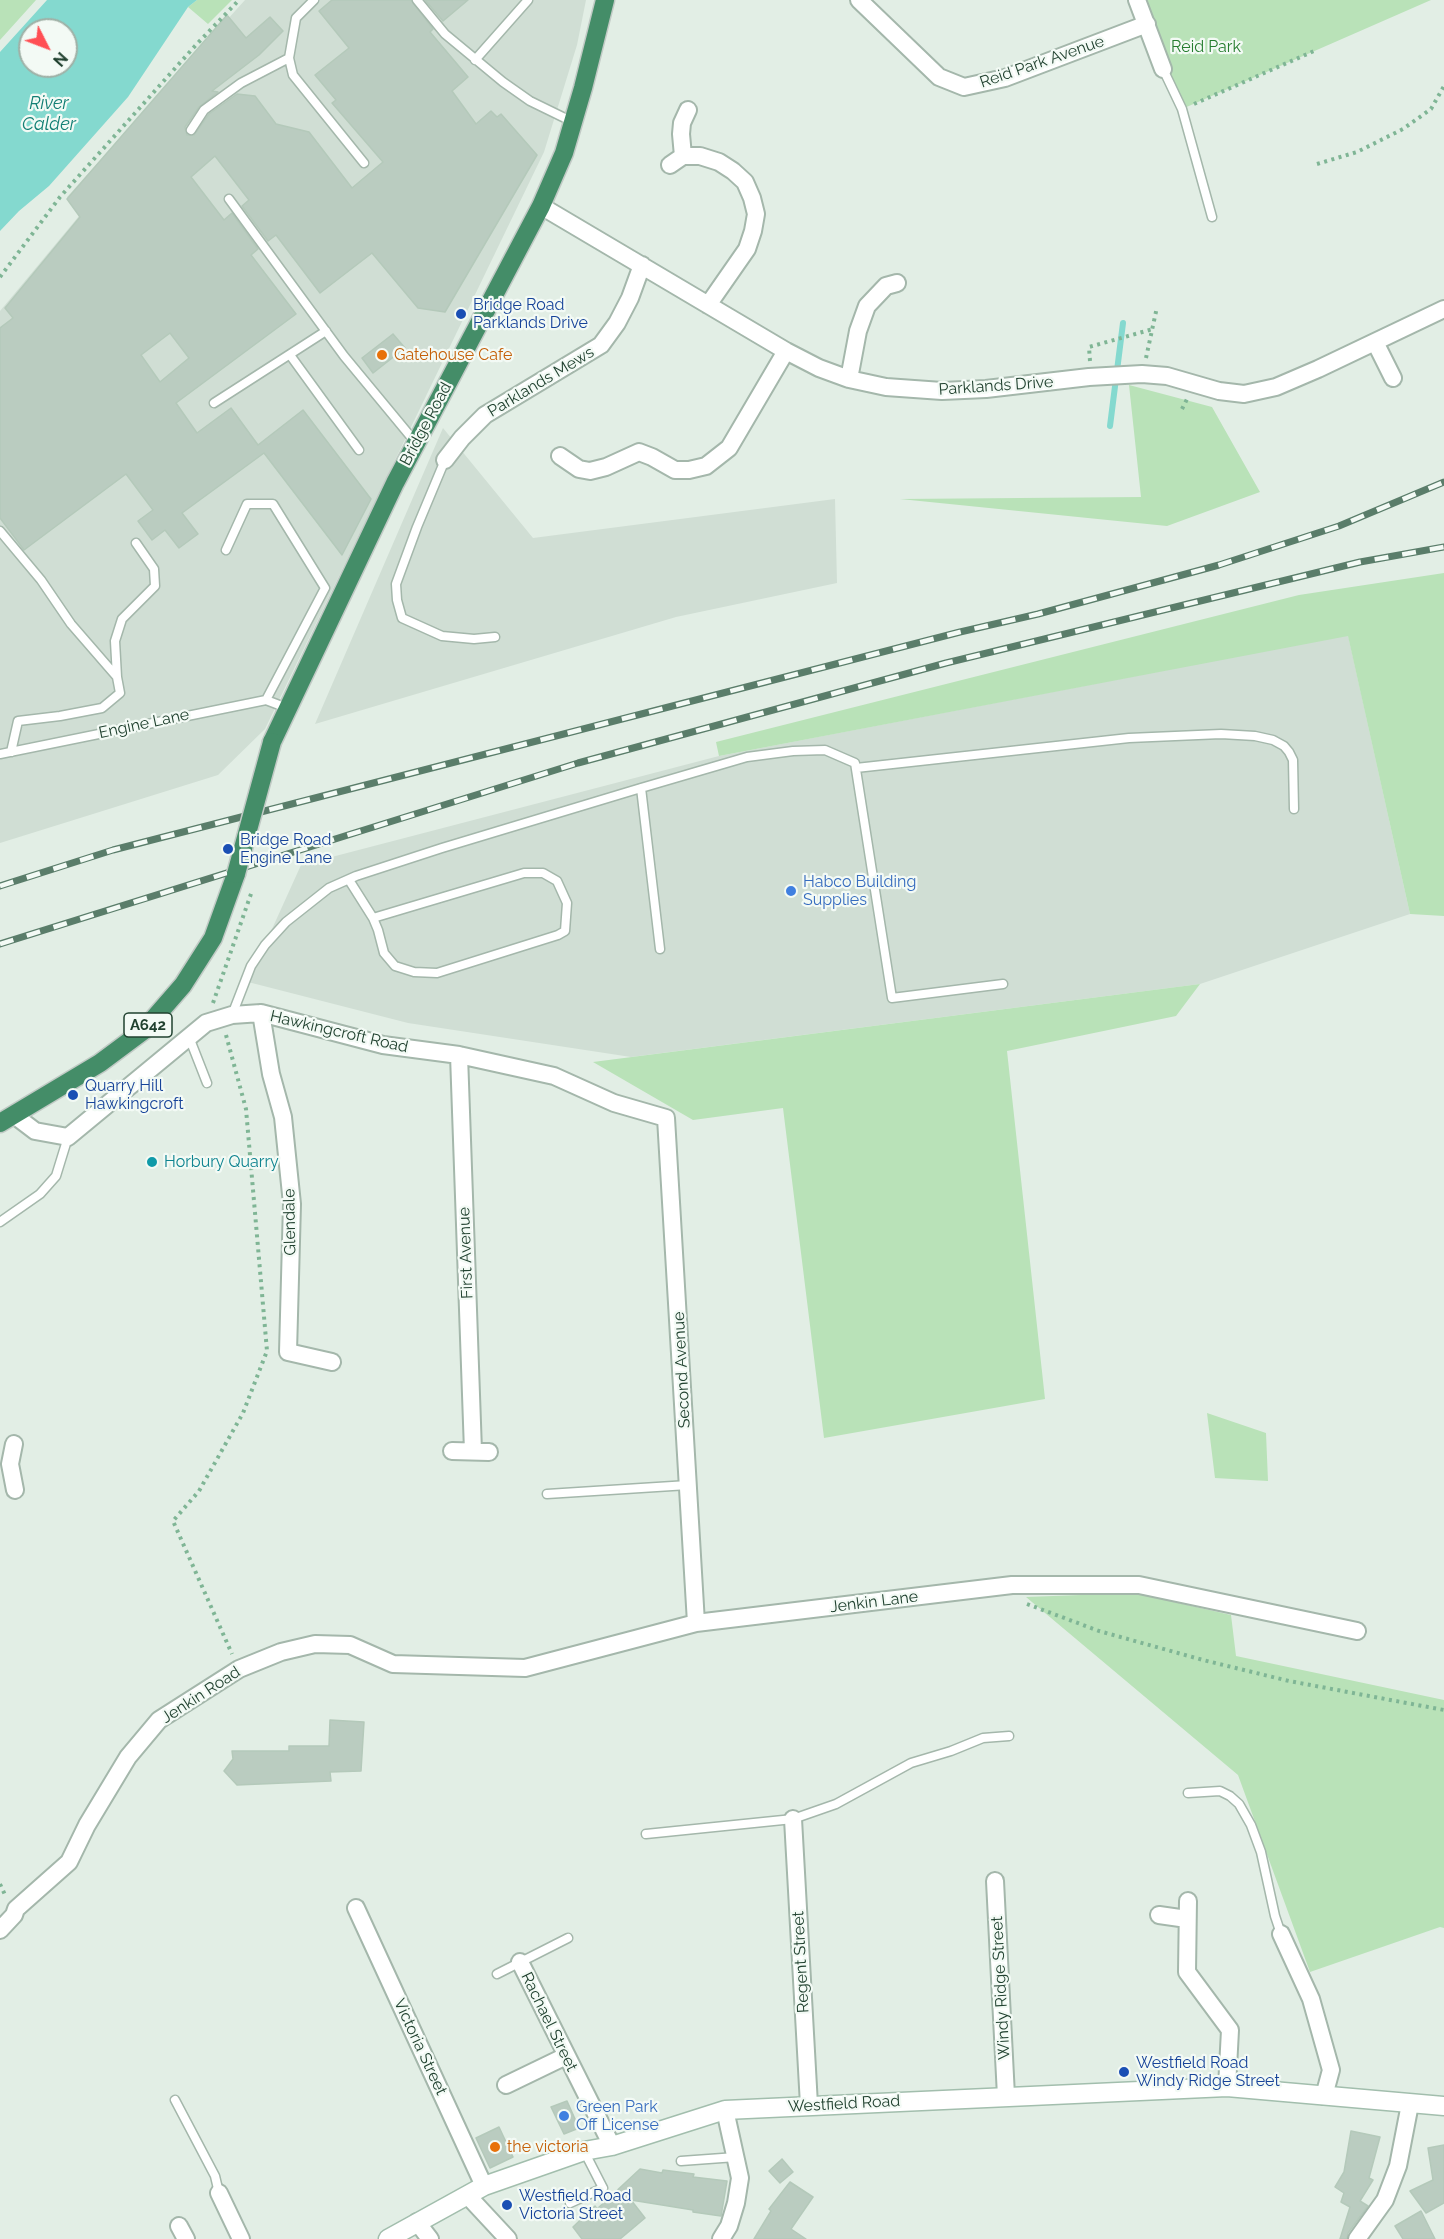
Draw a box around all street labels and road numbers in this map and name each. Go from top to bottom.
street label: Reid Park Avenue [977,32,1107,92]
street label: Parklands Mews [484,343,598,421]
street label: Parklands Drive [938,372,1054,400]
street label: Bridge Road [396,379,456,469]
street label: Engine Lane [97,705,191,743]
street label: Hawkingcroft Road [268,1007,410,1057]
road number: A642 [124,1013,172,1037]
street label: Glendale [280,1188,300,1256]
street label: First Avenue [455,1207,477,1299]
street label: Second Avenue [669,1311,695,1429]
street label: Jenkin Lane [829,1587,919,1617]
street label: Jenkin Road [158,1662,244,1728]
street label: Regent Street [789,1911,813,2013]
street label: Windy Ridge Street [988,1916,1014,2060]
street label: Rachael Street [517,1969,581,2075]
street label: Victoria Street [389,1996,451,2098]
street label: Westfield Road [787,2091,901,2117]

